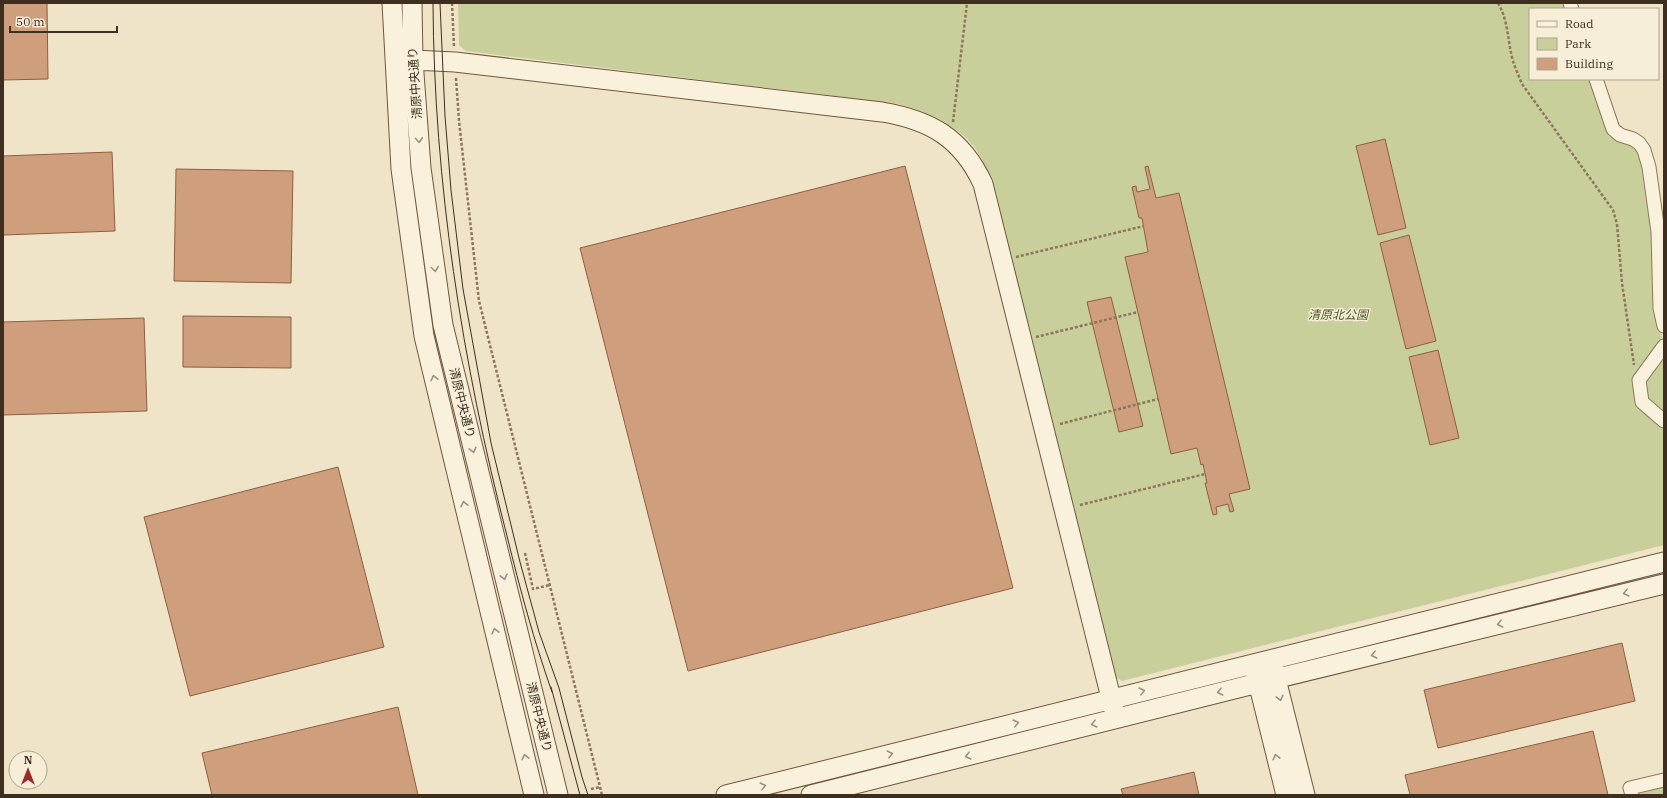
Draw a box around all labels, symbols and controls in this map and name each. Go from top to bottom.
scale bar [10,8,117,34]
legend [1529,8,1659,80]
text: 50 m [16,14,45,29]
text: Road [1565,16,1594,31]
text: Park [1565,36,1591,51]
street label: 清原中央通り [405,47,424,119]
text: Building [1565,56,1613,71]
one-way arrow [414,137,423,143]
one-way arrow [430,266,439,272]
park label: 清原北公園 [1308,307,1370,322]
street label: 清原中央通り [446,366,478,440]
one-way arrow [430,375,439,382]
one-way arrow [469,447,477,454]
one-way arrow [461,501,469,507]
one-way arrow [500,574,508,580]
one-way arrow [1623,588,1630,597]
one-way arrow [1497,619,1504,628]
one-way arrow [491,627,499,634]
one-way arrow [1370,650,1377,658]
street label: 清原中央通り [523,680,555,754]
one-way arrow [1139,688,1145,696]
one-way arrow [1217,688,1223,696]
one-way arrow [1276,695,1284,701]
one-way arrow [1013,719,1019,727]
one-way arrow [1091,719,1098,728]
north arrow [8,750,48,790]
one-way arrow [886,750,893,759]
one-way arrow [965,751,971,759]
text: N [24,753,33,767]
one-way arrow [521,754,529,760]
one-way arrow [1273,754,1281,760]
one-way arrow [760,782,767,790]

